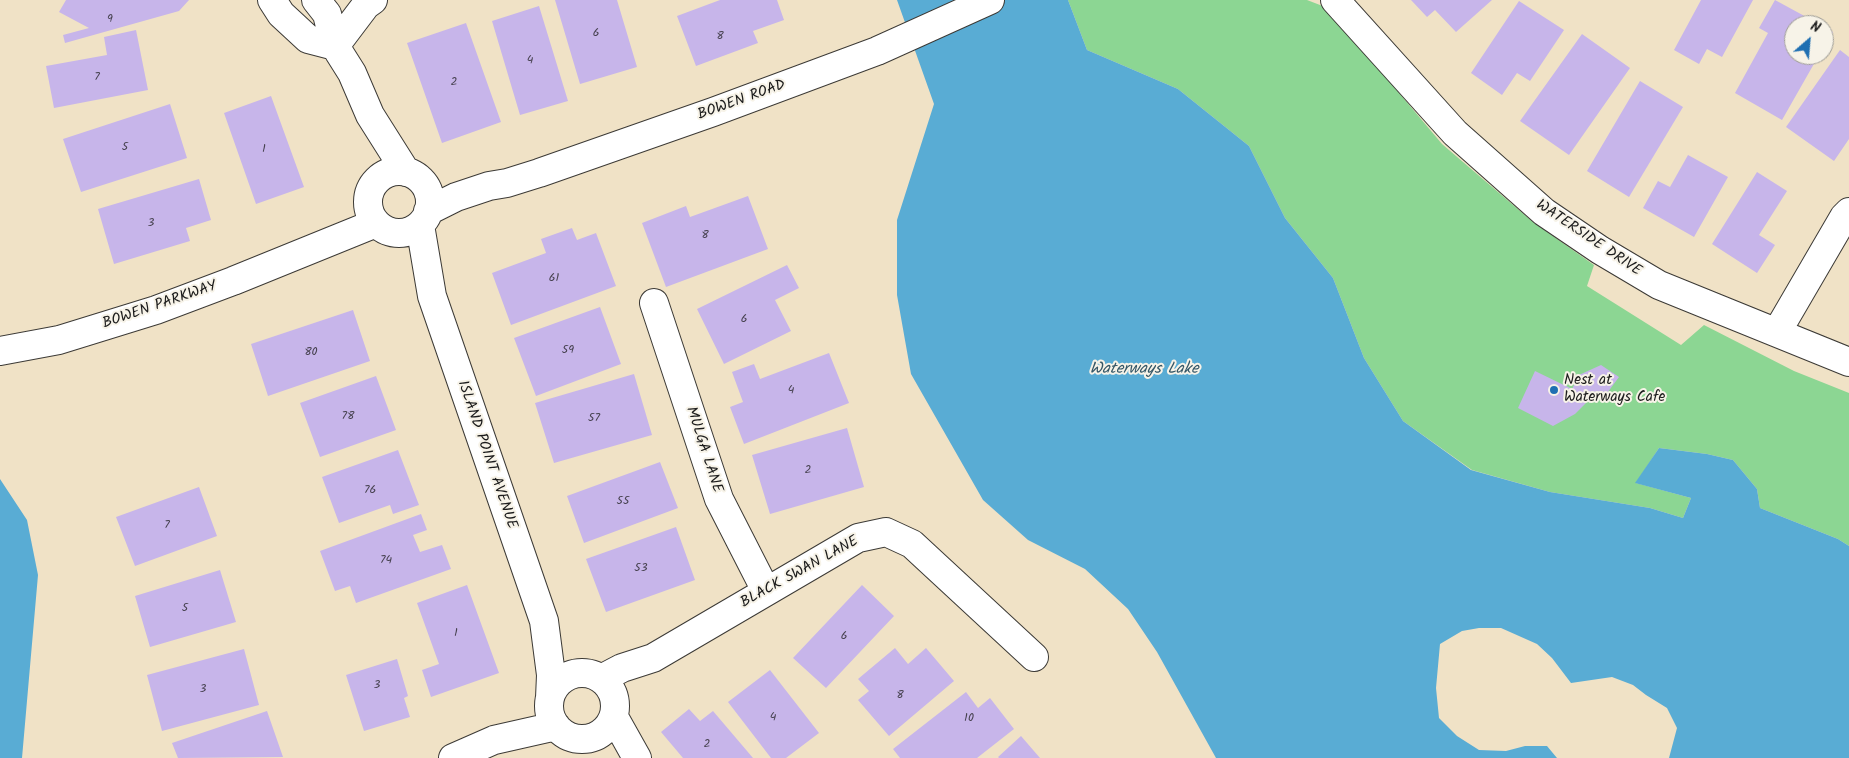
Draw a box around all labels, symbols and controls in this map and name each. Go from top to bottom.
house number: 9 [107,13,113,27]
north arrow [1784,15,1834,65]
text: N [1806,16,1824,39]
house number: 6 [593,27,599,41]
house number: 8 [716,30,724,44]
house number: 4 [527,54,533,68]
house number: 7 [94,71,100,85]
house number: 2 [451,76,457,90]
street label: BOWEN ROAD [696,77,788,125]
house number: 5 [122,141,128,155]
house number: 1 [262,143,266,157]
street label: WATERSIDE DRIVE [1532,197,1644,281]
house number: 3 [148,217,154,231]
house number: 8 [701,229,709,243]
house number: 61 [549,272,559,286]
street label: BOWEN PARKWAY [100,278,220,334]
house number: 6 [741,313,747,327]
house number: 59 [562,344,574,358]
house number: 80 [304,346,318,360]
water label: Waterways Lake [1090,360,1198,380]
place label: Nest at Waterways Cafe [1564,372,1665,407]
street label: ISLAND POINT AVENUE [452,378,520,532]
house number: 4 [788,384,794,398]
marker: Nest at Waterways Cafe [1548,384,1560,396]
street label: MULGA LANE [681,405,725,495]
house number: 78 [342,410,354,424]
house number: 57 [588,412,600,426]
house number: 2 [805,464,811,478]
house number: 76 [364,484,376,498]
house number: 55 [617,495,629,509]
house number: 7 [164,519,170,533]
street label: BLACK SWAN LANE [738,533,862,613]
house number: 74 [380,554,392,568]
house number: 53 [634,562,648,576]
house number: 5 [182,602,188,616]
house number: 1 [454,627,458,641]
house number: 6 [841,630,847,644]
house number: 3 [374,679,380,693]
house number: 3 [200,683,206,697]
house number: 8 [896,689,904,703]
house number: 4 [770,711,776,725]
house number: 10 [964,712,974,726]
house number: 2 [704,738,710,752]

